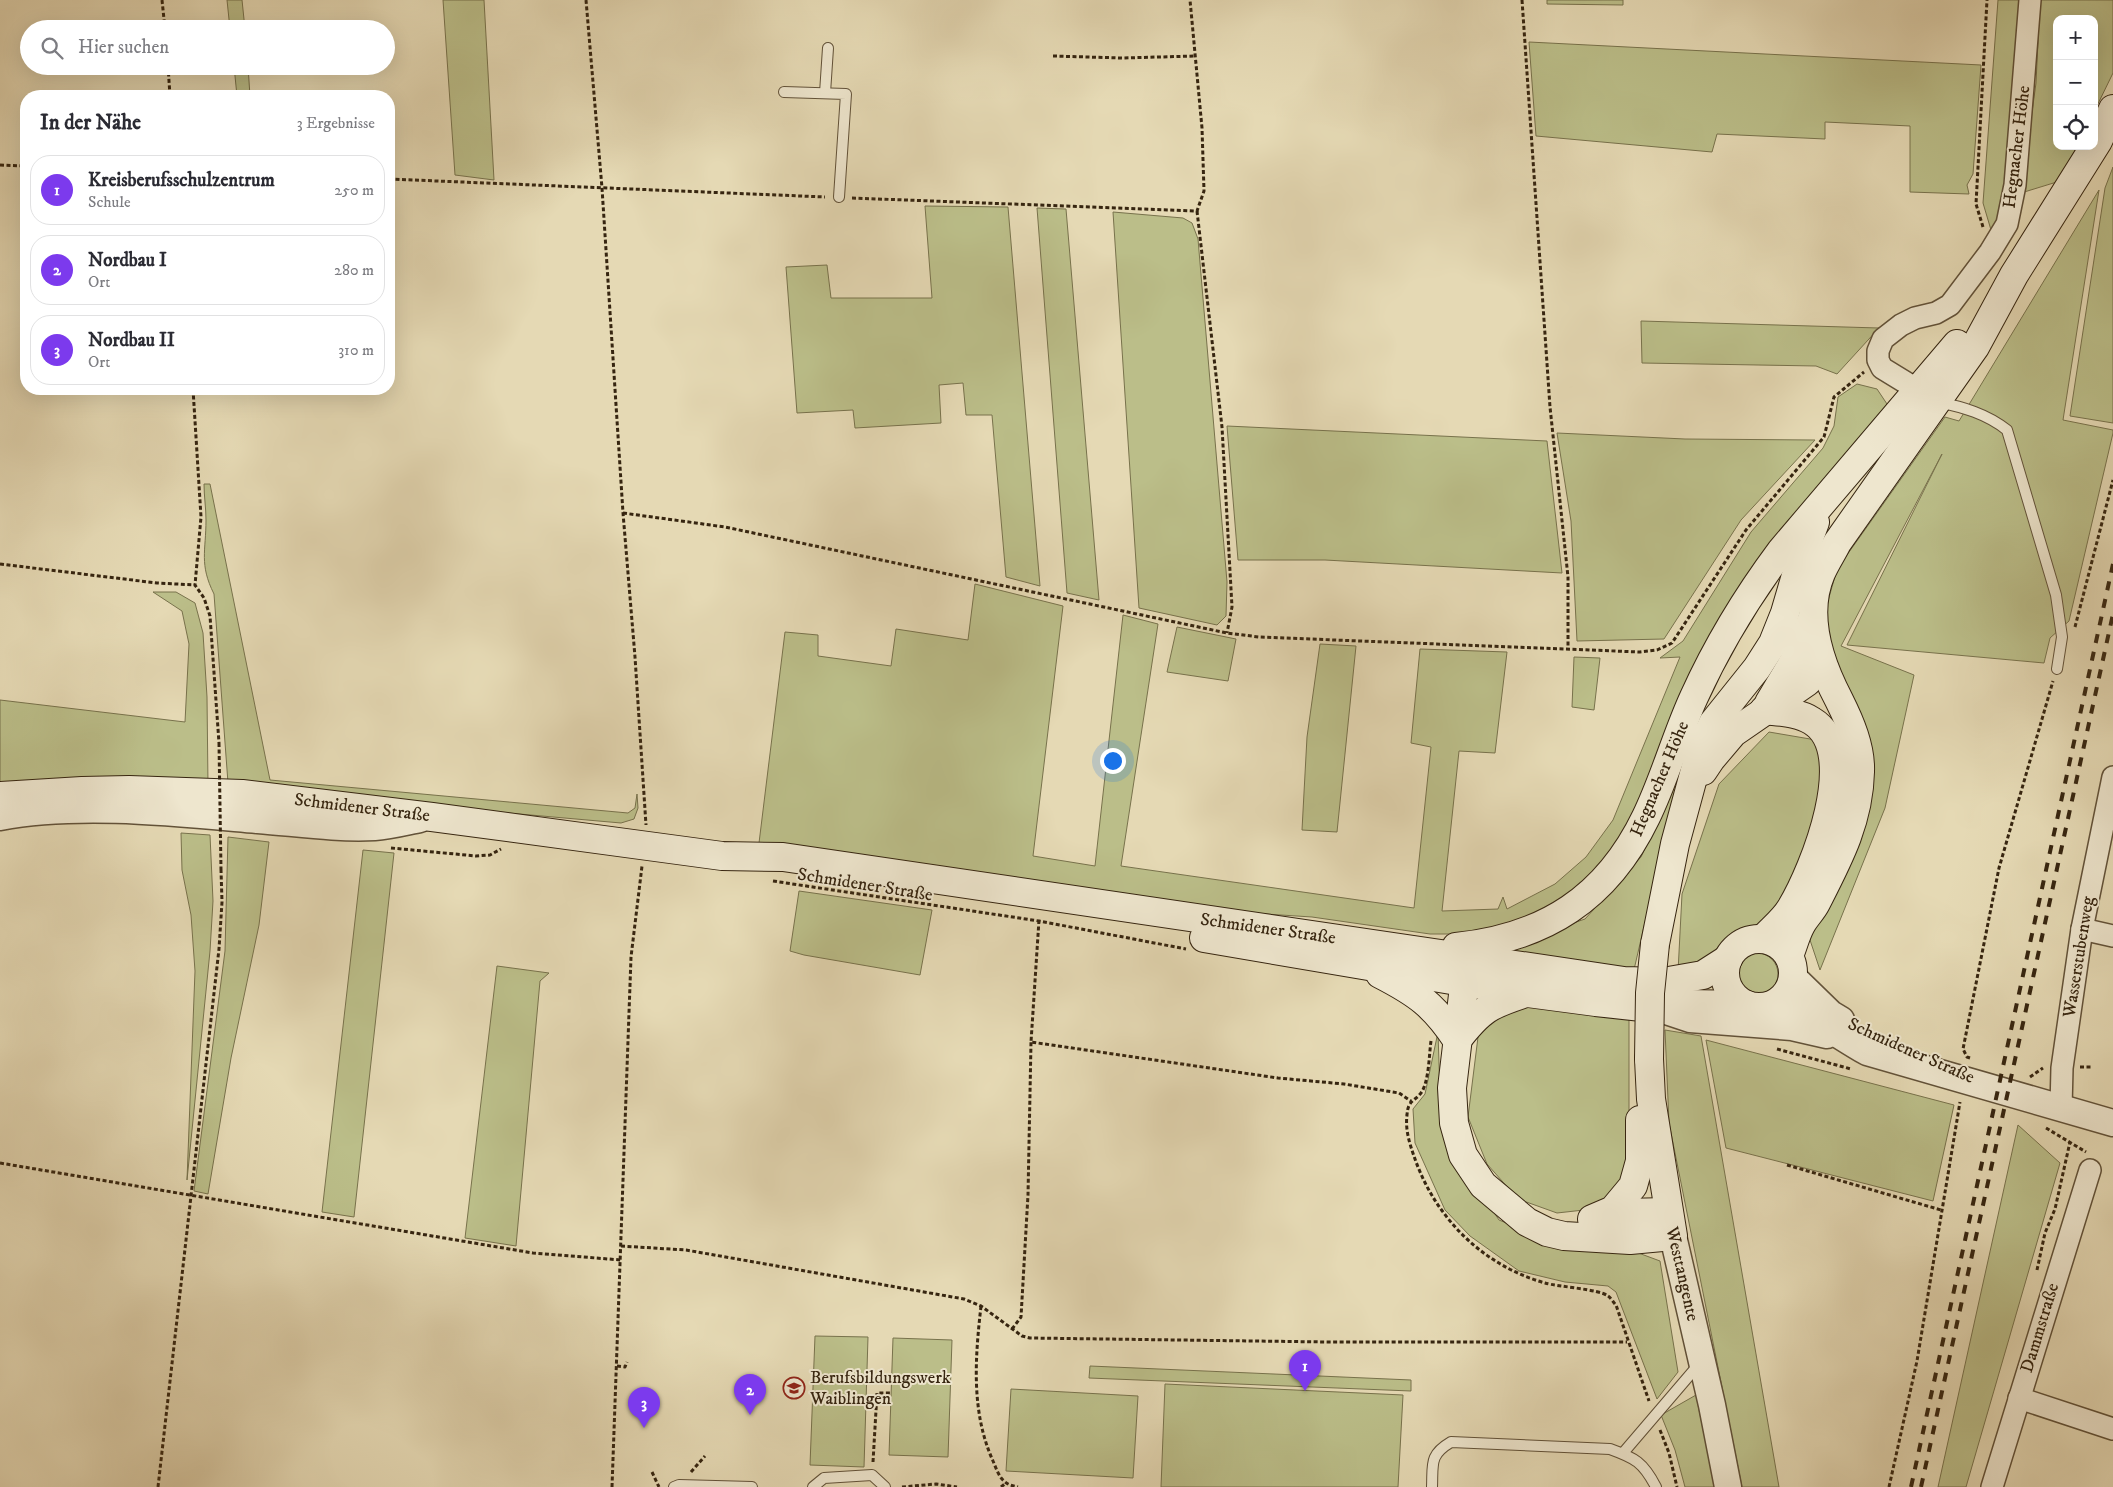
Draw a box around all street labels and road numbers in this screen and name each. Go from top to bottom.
street label: Hegnacher Höhe [1999,84,2035,210]
street label: Hegnacher Höhe [1626,718,1694,840]
street label: Schmidener Straße [293,789,431,827]
street label: Schmidener Straße [796,863,934,907]
street label: Wasserstubenweg [2058,894,2099,1020]
street label: Schmidener Straße [1199,909,1337,949]
street label: Schmidener Straße [1844,1013,1978,1089]
street label: Westtangente [1660,1224,1704,1323]
street label: Dammstraße [2016,1281,2064,1375]

